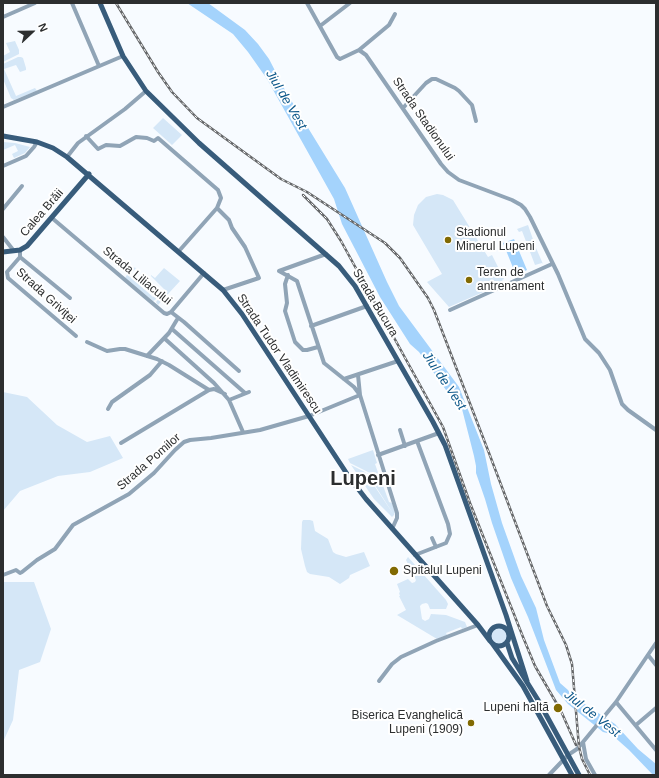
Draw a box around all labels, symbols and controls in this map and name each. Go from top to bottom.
north arrow [12,12,52,52]
text: N [36,22,50,33]
water label: Jiul de Vest [262,67,310,133]
street label: Strada Stadionului [389,75,457,163]
street label: Calea Brăii [17,186,67,240]
place label: Stadionul Minerul Lupeni [456,226,535,254]
marker: Stadionul Minerul Lupeni [443,235,453,245]
street label: Strada Liliacului [100,244,174,308]
street label: Strada Griviţei [13,265,79,327]
street label: Strada Bucura [349,266,401,340]
place label: Teren de antrenament [477,266,544,294]
marker: Teren de antrenament [464,275,474,285]
street label: Strada Tudor Vladimirescu [233,291,325,417]
water label: Jiul de Vest [419,349,469,413]
street label: Strada Pomilor [114,431,184,493]
district label: Lupeni [330,467,396,491]
place label: Spitalul Lupeni [403,564,482,578]
marker: Spitalul Lupeni [388,565,400,577]
water label: Jiul de Vest [561,687,623,741]
place label: Lupeni haltă [484,701,549,715]
marker: Lupeni haltă [552,702,564,714]
place label: Biserica Evanghelică Lupeni (1909) [352,709,463,737]
marker: Biserica Evanghelică Lupeni (1909) [466,718,476,728]

